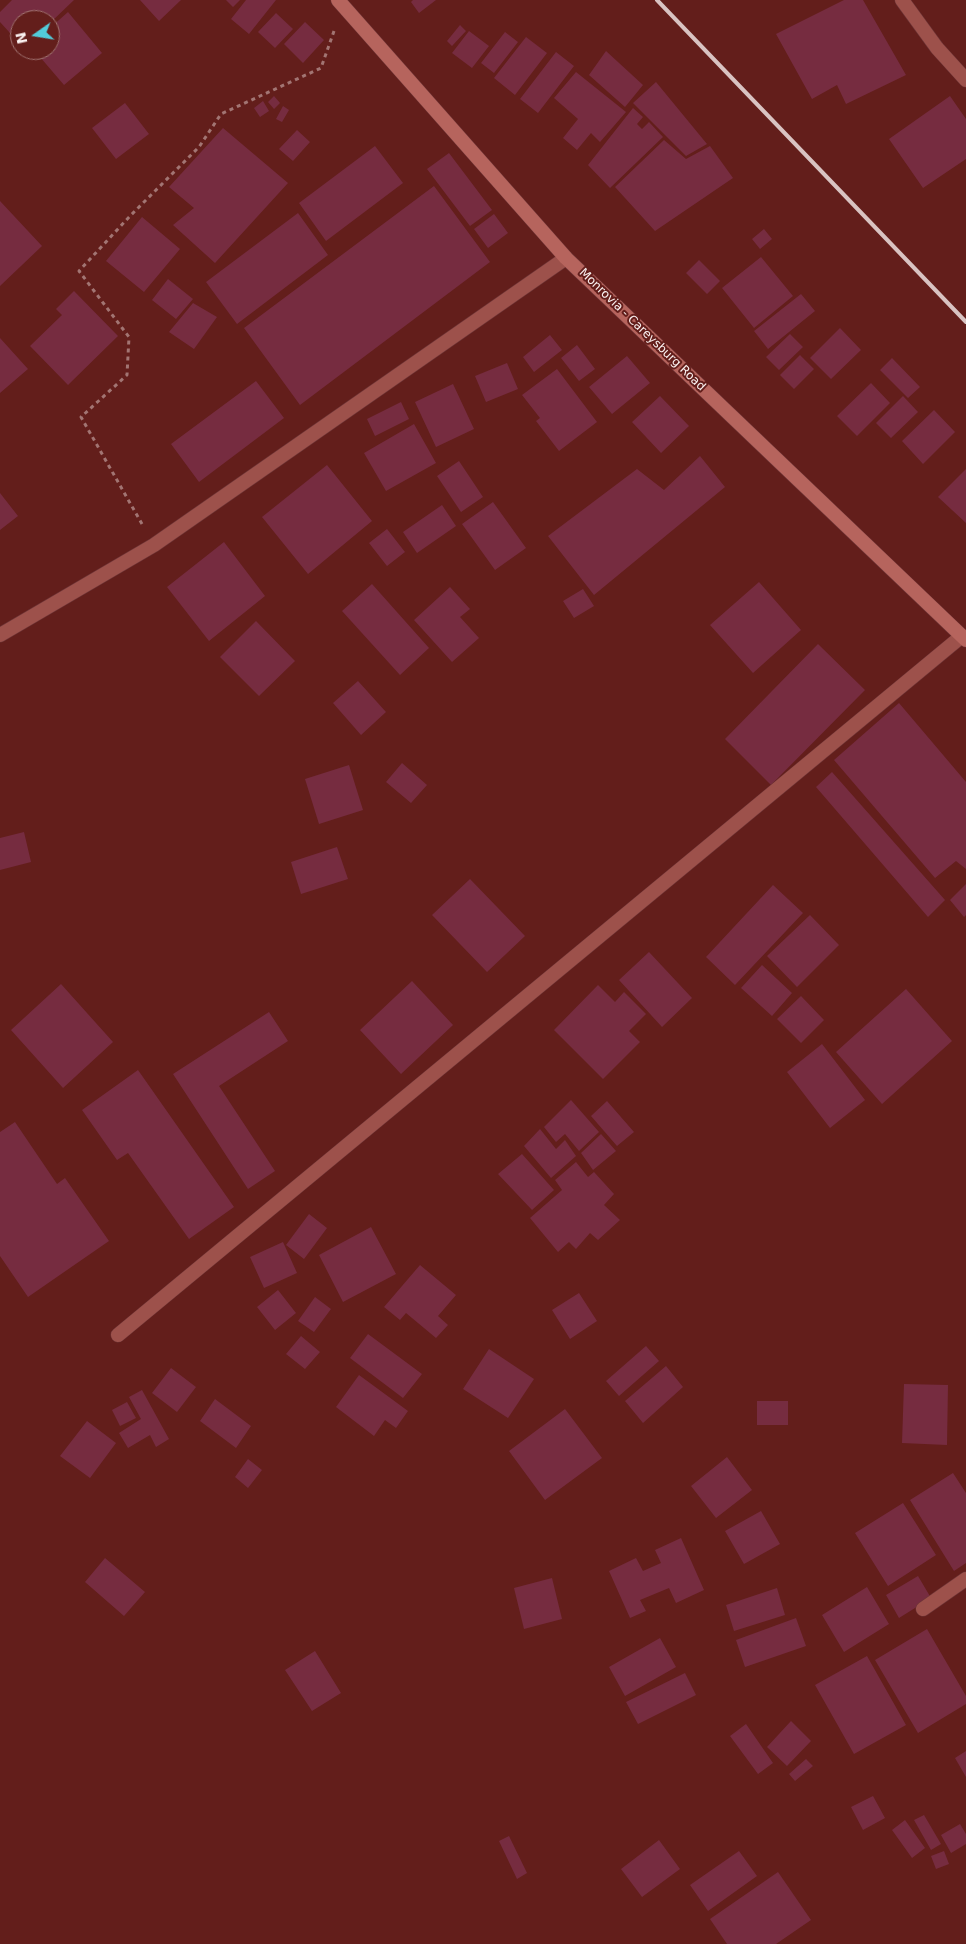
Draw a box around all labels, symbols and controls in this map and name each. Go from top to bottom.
north arrow [10,10,60,60]
text: N [12,31,30,46]
street label: Monrovia - Careysburg Road [576,266,708,394]

